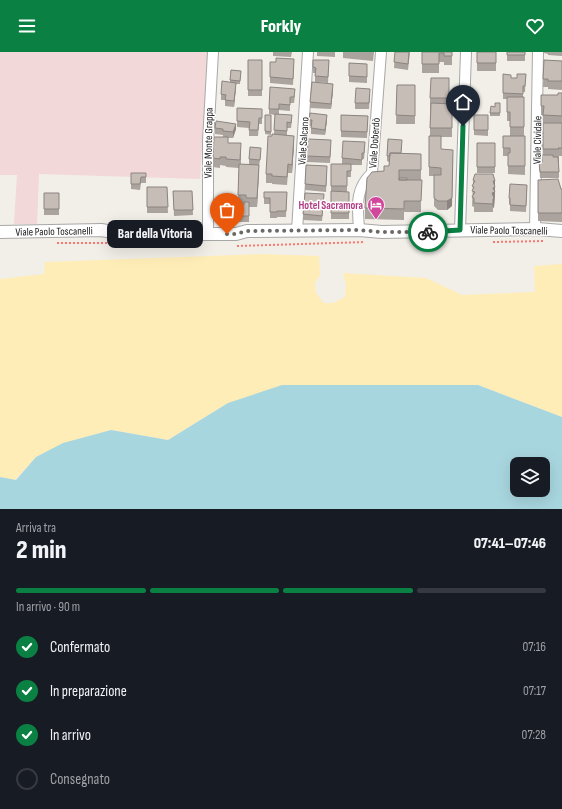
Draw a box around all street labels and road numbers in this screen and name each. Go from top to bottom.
street label: Viale Monte Grappa [201,107,216,179]
street label: Viale Salcano [295,116,312,166]
street label: Viale Cividale [531,116,544,164]
street label: Viale Doberdò [366,117,383,169]
street label: Viale Paolo Toscanelli [470,223,548,238]
street label: Viale Paolo Toscanelli [15,224,93,239]

